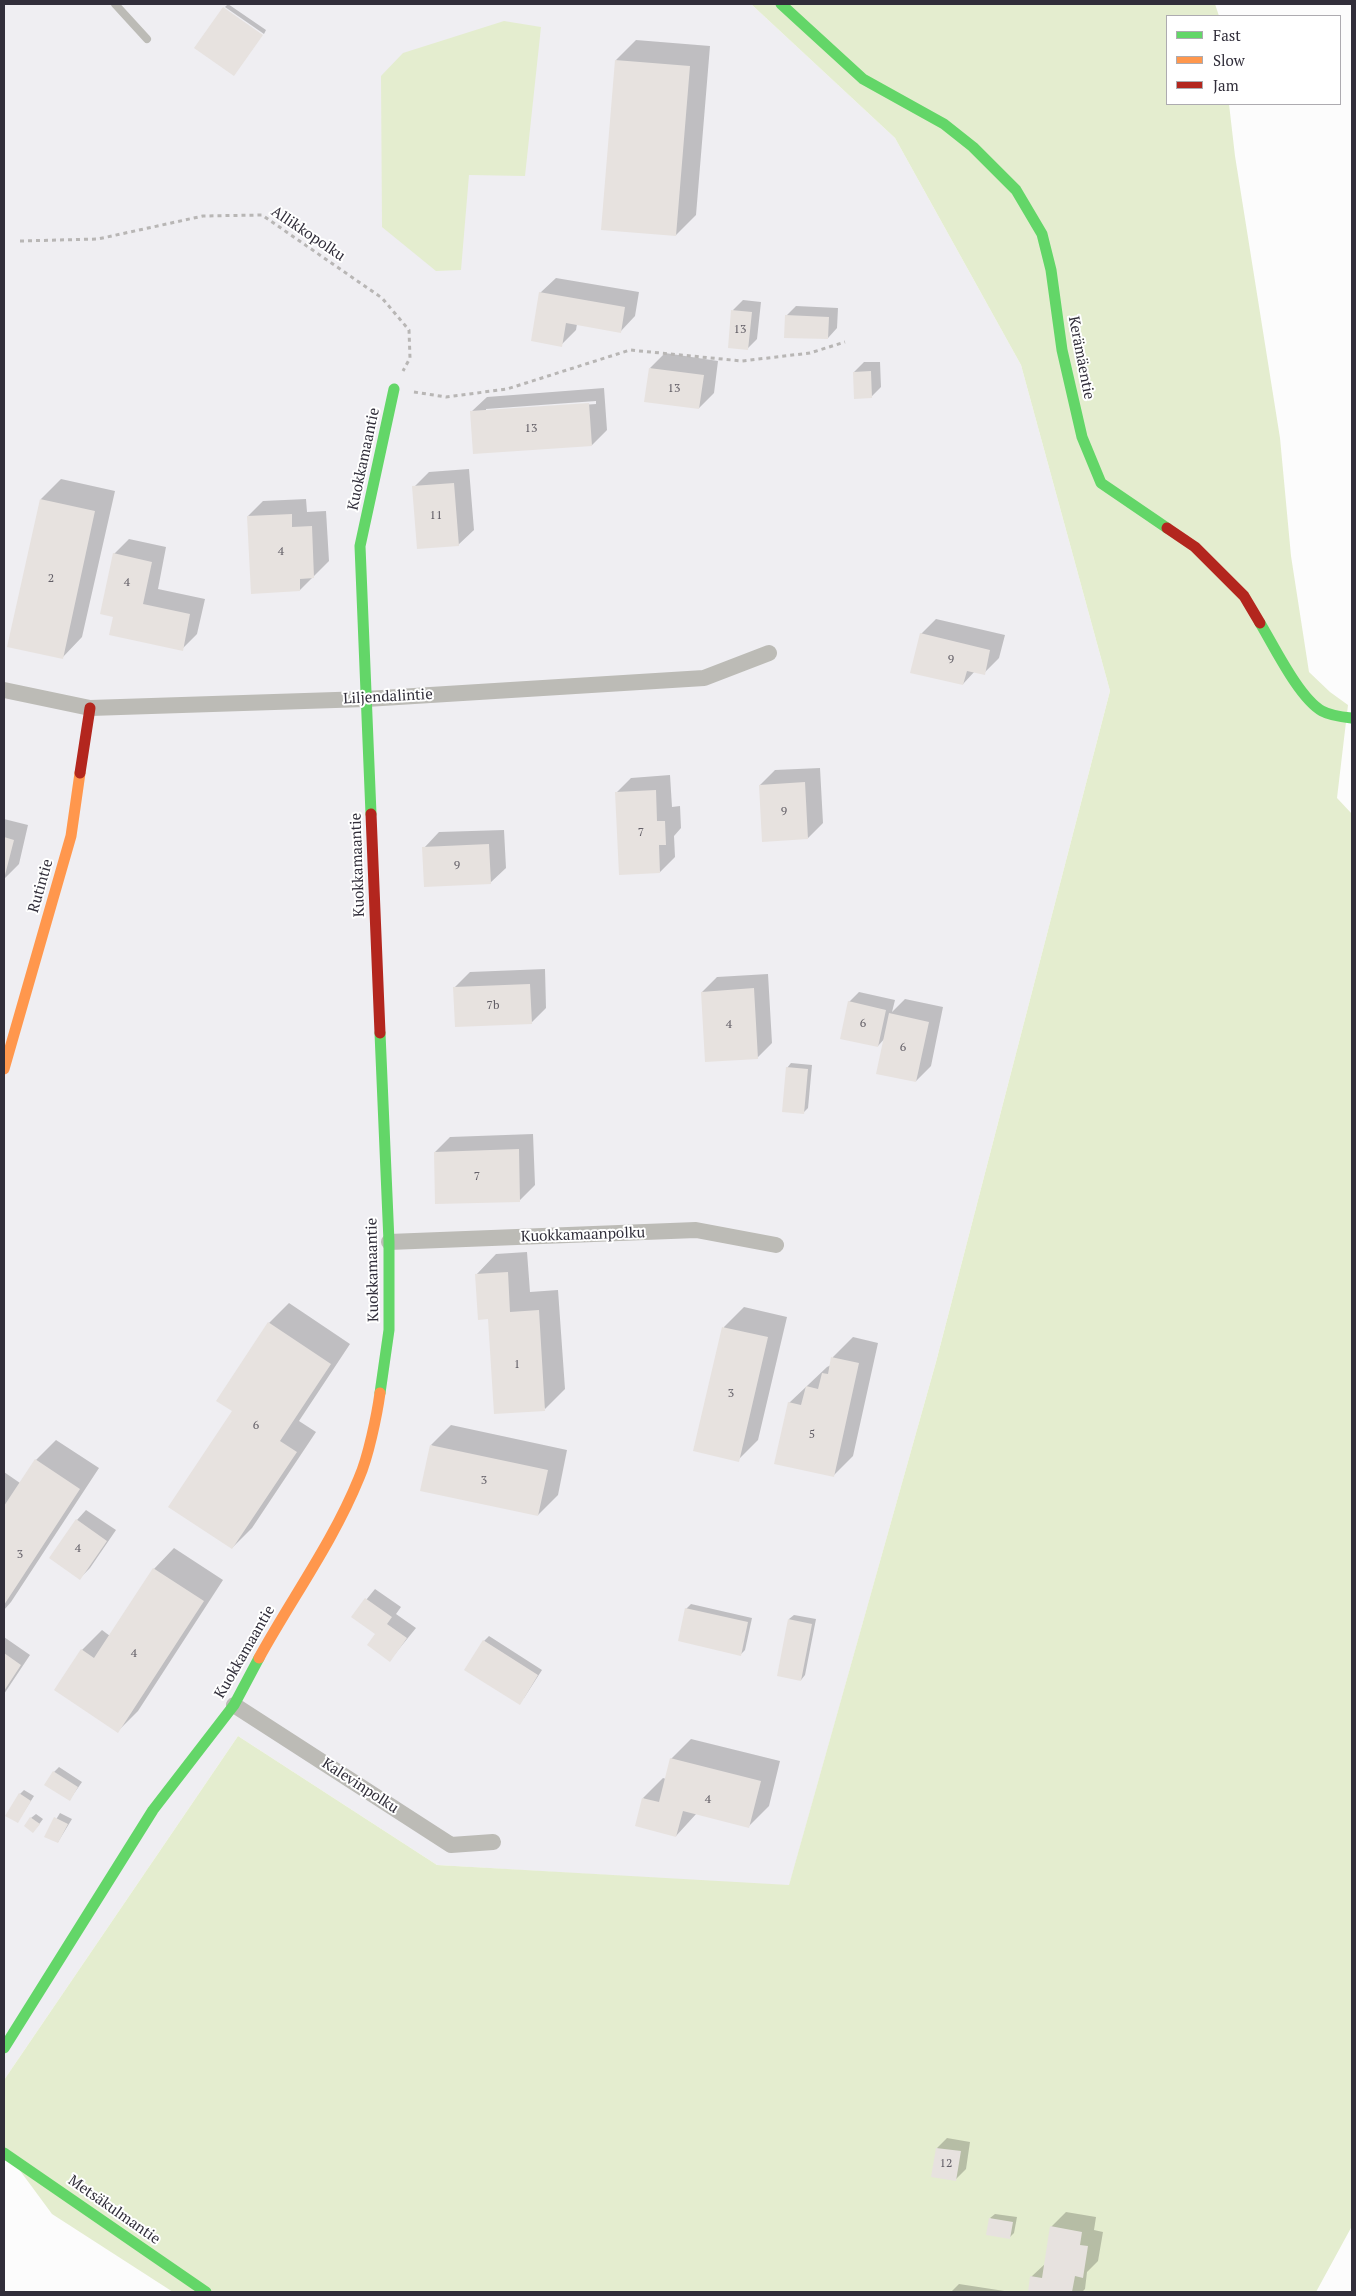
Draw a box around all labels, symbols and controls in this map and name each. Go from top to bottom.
legend [1166,15,1341,105]
text: Fast [1213,25,1241,45]
text: Slow [1213,50,1245,70]
text: Jam [1213,75,1239,95]
street label: Allikkopolku [268,203,348,265]
street label: Kerämäentie [1064,315,1098,401]
house number: 13 [734,323,746,337]
house number: 13 [668,382,680,396]
street label: Kuokkamaantie [344,406,384,512]
house number: 13 [525,422,537,436]
house number: 11 [430,509,442,523]
house number: 4 [278,545,284,559]
house number: 2 [48,572,54,586]
house number: 4 [124,576,130,590]
house number: 9 [948,653,954,667]
street label: Liljendalintie [343,686,433,708]
house number: 9 [781,805,787,819]
street label: Kuokkamaantie [347,813,369,917]
house number: 7 [638,826,644,840]
street label: Rutintie [25,857,57,915]
house number: 9 [454,859,460,873]
house number: 7b [487,999,499,1013]
house number: 6 [860,1017,866,1031]
house number: 4 [726,1018,732,1032]
house number: 6 [900,1041,906,1055]
house number: 7 [474,1170,480,1184]
street label: Kuokkamaantie [363,1218,383,1322]
street label: Kuokkamaanpolku [521,1224,645,1246]
house number: 1 [514,1358,520,1372]
house number: 3 [728,1387,734,1401]
house number: 6 [253,1419,259,1433]
house number: 5 [809,1428,815,1442]
house number: 3 [481,1474,487,1488]
house number: 4 [75,1542,81,1556]
house number: 3 [17,1548,23,1562]
street label: Kuokkamaantie [211,1602,279,1702]
house number: 4 [131,1647,137,1661]
street label: Kalevinpolku [318,1755,402,1817]
house number: 4 [705,1793,711,1807]
house number: 12 [940,2157,952,2171]
street label: Metsäkulmantie [65,2172,163,2248]

